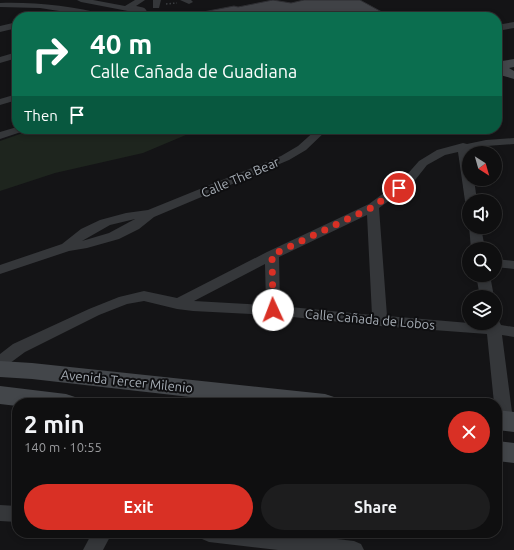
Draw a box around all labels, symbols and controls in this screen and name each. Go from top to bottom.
icon: right [24,28,76,80]
text: 40 m [90,28,152,59]
text: Calle Cañada de Guadiana [90,61,297,81]
icon: arrive [66,104,88,126]
text: Then [24,107,58,124]
north arrow [462,146,502,186]
map controls [462,146,502,330]
street label: Calle The Bear [199,154,281,200]
pin [382,171,416,205]
icon: arrive [388,177,410,199]
button: sound [462,194,502,234]
button: search [462,242,502,282]
position arrow [252,289,294,331]
button: layers [462,290,502,330]
street label: Calle Cañada de Lobos [304,306,436,332]
street label: Avenida Tercer Milenio [60,367,194,395]
text: 2 min [24,411,85,438]
button: close [448,411,490,453]
text: 140 m · 10:55 [24,440,102,454]
button: Exit [24,484,253,530]
button: Share [261,484,490,530]

